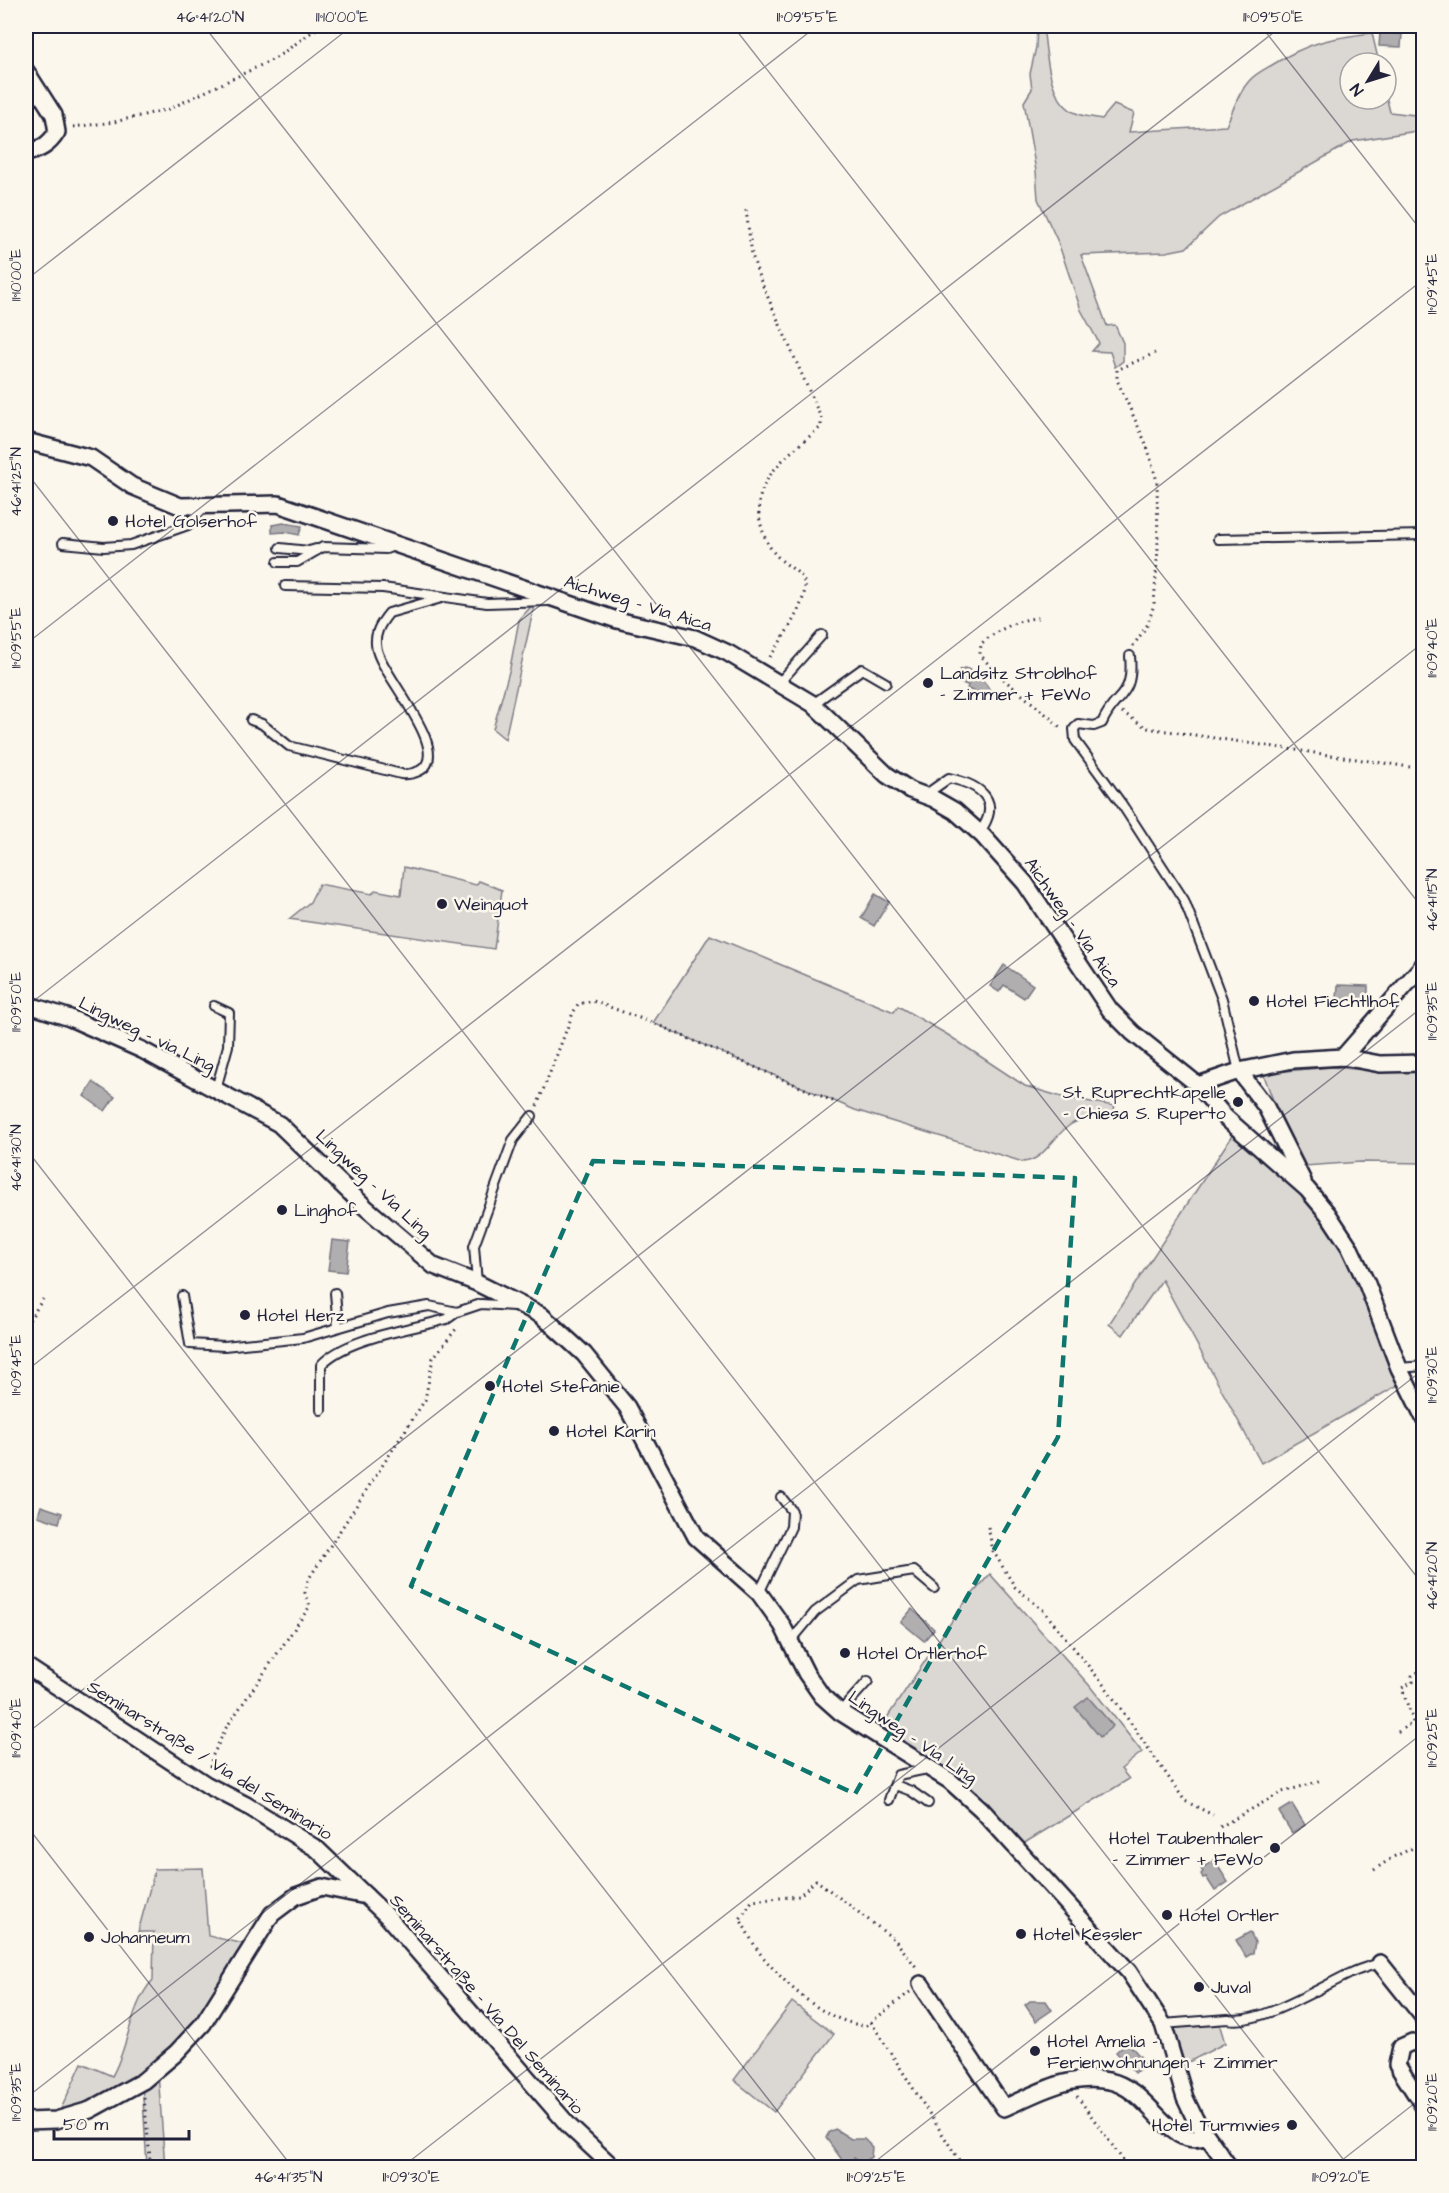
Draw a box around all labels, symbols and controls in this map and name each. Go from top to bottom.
text: 46°41'20"N [176,7,244,28]
text: 11°10'00"E [316,7,368,28]
text: 11°09'55"E [776,7,838,28]
text: 11°09'50"E [1243,7,1303,28]
north arrow [1338,51,1398,111]
text: N [1345,79,1369,100]
text: 11°10'00"E [6,249,27,301]
text: 11°09'45"E [1422,253,1443,314]
text: 46°41'25"N [6,447,27,517]
place label: Hotel Golserhof [125,509,257,534]
marker: Hotel Golserhof [106,514,120,528]
street label: Aichweg - Via Aica [561,569,715,639]
text: 11°09'55"E [6,607,27,669]
text: 11°09'40"E [1422,618,1443,678]
place label: Landsitz Stroblhof - Zimmer + FeWo [940,661,1097,707]
marker: Landsitz Stroblhof - Zimmer + FeWo [921,676,935,690]
street label: Aichweg - Via Aica [1018,852,1127,993]
text: 46°41'15"N [1422,869,1443,931]
place label: Weinguot [454,892,529,918]
marker: Weinguot [435,897,449,911]
text: 11°09'50"E [6,972,27,1032]
text: 11°09'35"E [1422,982,1443,1040]
place label: Hotel Fiechtlhof [1266,989,1399,1014]
street label: Lingweg - via Ling [74,991,219,1079]
marker: Hotel Fiechtlhof [1247,994,1261,1008]
place label: St. Ruprechtkapelle - Chiesa S. Ruperto [1063,1080,1226,1126]
marker: St. Ruprechtkapelle - Chiesa S. Ruperto [1231,1095,1245,1109]
text: 46°41'30"N [6,1124,27,1192]
street label: Lingweg - Via Ling [309,1124,437,1246]
place label: Linghof [294,1198,358,1224]
marker: Linghof [275,1203,289,1217]
place label: Hotel Herz [257,1303,345,1328]
marker: Hotel Herz [238,1308,252,1322]
text: 11°09'45"E [6,1334,27,1395]
text: 11°09'30"E [1422,1346,1443,1404]
place label: Hotel Stefanie [502,1374,620,1399]
marker: Hotel Stefanie [483,1379,497,1393]
place label: Hotel Karin [566,1419,656,1444]
marker: Hotel Karin [547,1424,561,1438]
text: 46°41'20"N [1422,1542,1443,1610]
place label: Hotel Örtlerhof [857,1641,987,1666]
marker: Hotel Örtlerhof [838,1646,852,1660]
street label: Seminarstraße / Via del Seminario [82,1674,337,1847]
street label: Lingweg - Via Ling [843,1685,982,1791]
text: 11°09'40"E [6,1698,27,1758]
text: 11°09'25"E [1422,1708,1443,1768]
place label: Hotel Taubenthaler - Zimmer + FeWo [1109,1826,1263,1872]
marker: Hotel Taubenthaler - Zimmer + FeWo [1268,1841,1282,1855]
street label: Seminarstraße - Via Del Seminario [384,1889,590,2120]
place label: Hotel Ortler [1179,1903,1279,1928]
marker: Hotel Ortler [1160,1908,1174,1922]
place label: Hotel Kessler [1033,1922,1142,1947]
place label: Johanneum [101,1925,190,1950]
marker: Hotel Kessler [1014,1927,1028,1941]
marker: Johanneum [82,1930,96,1944]
place label: Juval [1211,1975,1251,2000]
marker: Juval [1192,1980,1206,1994]
place label: Hotel Amelia - Ferienwohnungen + Zimmer [1047,2029,1278,2076]
marker: Hotel Amelia - Ferienwohnungen + Zimmer [1028,2044,1042,2058]
text: 11°09'35"E [6,2063,27,2121]
text: 11°09'20"E [1422,2073,1443,2131]
scale bar [54,2103,189,2141]
text: 50 m [63,2112,108,2137]
place label: Hotel Turmwies [1152,2113,1280,2138]
marker: Hotel Turmwies [1285,2118,1299,2132]
text: 46°41'35"N [254,2167,322,2188]
text: 11°09'30"E [382,2167,440,2188]
text: 11°09'25"E [846,2167,906,2188]
text: 11°09'20"E [1312,2167,1370,2188]

